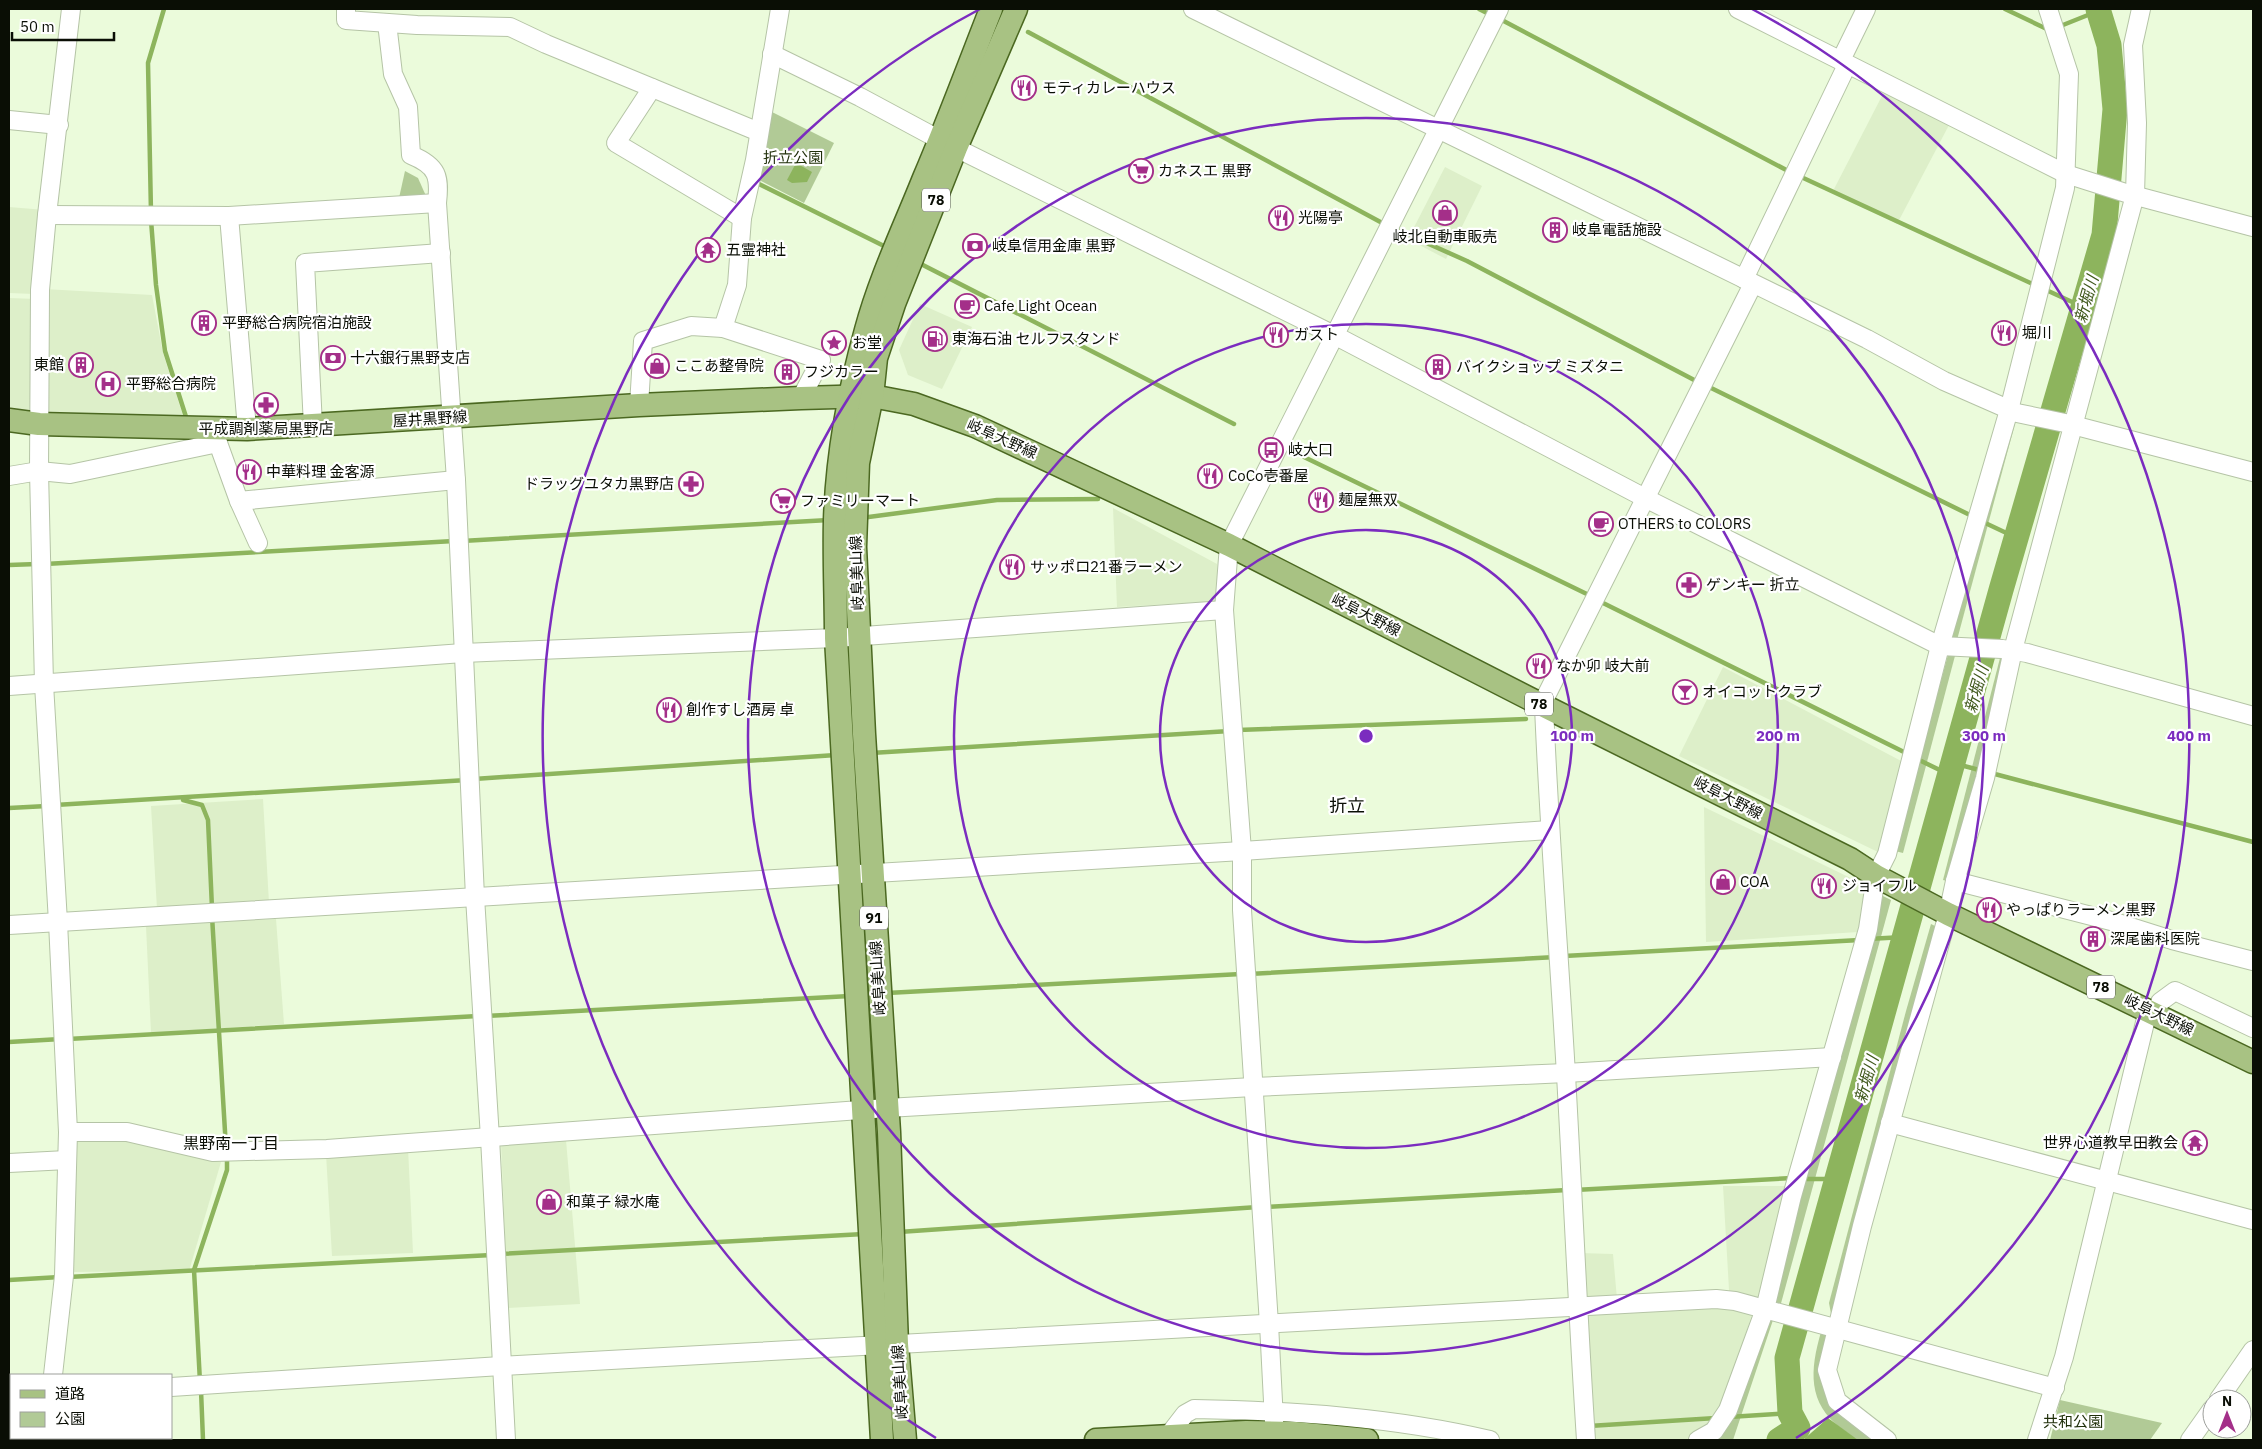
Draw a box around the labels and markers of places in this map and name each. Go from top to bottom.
restaurant icon: モティカレーハウス [1011,75,1037,101]
place label: モティカレーハウス [1042,78,1176,97]
supermarket icon: カネスエ 黒野 [1128,158,1154,184]
place label: カネスエ 黒野 [1158,161,1252,180]
shop icon: 岐北自動車販売 [1432,200,1458,226]
restaurant icon: 光陽亭 [1268,205,1294,231]
place label: 光陽亭 [1298,208,1343,227]
building icon: 岐阜電話施設 [1542,217,1568,243]
place label: 岐阜電話施設 [1572,220,1662,239]
place label: 岐北自動車販売 [1392,227,1498,246]
bank icon: 岐阜信用金庫 黒野 [962,233,988,259]
place label: 岐阜信用金庫 黒野 [992,236,1116,255]
temple icon: 五霊神社 [695,237,721,263]
place label: 五霊神社 [726,240,786,259]
cafe icon: Cafe Light Ocean [954,293,980,319]
place label: Cafe Light Ocean [984,296,1097,315]
building icon: 平野総合病院宿泊施設 [191,310,217,336]
place label: 平野総合病院宿泊施設 [222,313,372,332]
restaurant icon: 堀川 [1991,320,2017,346]
restaurant icon: ガスト [1263,322,1289,348]
place label: 堀川 [2022,323,2052,342]
place label: ガスト [1294,325,1339,344]
fuel station icon: 東海石油 セルフスタンド [922,326,948,352]
place label: 東海石油 セルフスタンド [952,329,1121,348]
place icon: お堂 [821,330,847,356]
place label: お堂 [852,333,882,352]
bank icon: 十六銀行黒野支店 [320,345,346,371]
place label: 十六銀行黒野支店 [350,348,470,367]
building icon: 東館 [68,352,94,378]
shop icon: ここあ整骨院 [644,353,670,379]
building icon: バイクショップ ミズタニ [1425,354,1451,380]
place label: 東館 [34,355,64,374]
place label: ここあ整骨院 [674,356,764,375]
place label: バイクショップ ミズタニ [1456,357,1624,376]
building icon: フジカラー [774,359,800,385]
place label: フジカラー [804,362,879,381]
hospital icon: 平野総合病院 [95,371,121,397]
place label: 平野総合病院 [126,374,216,393]
pharmacy icon: 平成調剤薬局黒野店 [253,392,279,418]
place label: 平成調剤薬局黒野店 [198,419,334,438]
bus stop icon: 岐大口 [1258,437,1284,463]
place label: 岐大口 [1288,440,1333,459]
restaurant icon: 中華料理 金客源 [236,459,262,485]
place label: 中華料理 金客源 [266,462,375,481]
restaurant icon: CoCo壱番屋 [1197,463,1223,489]
place label: CoCo壱番屋 [1228,466,1308,485]
pharmacy icon: ドラッグユタカ黒野店 [678,471,704,497]
place label: ドラッグユタカ黒野店 [524,474,674,493]
restaurant icon: 麺屋無双 [1308,487,1334,513]
supermarket icon: ファミリーマート [770,488,796,514]
place label: 麺屋無双 [1338,490,1398,509]
place label: ファミリーマート [800,491,920,510]
cafe icon: OTHERS to COLORS [1588,511,1614,537]
place label: OTHERS to COLORS [1618,514,1751,533]
restaurant icon: サッポロ21番ラーメン [999,554,1025,580]
place label: サッポロ21番ラーメン [1030,557,1182,576]
pharmacy icon: ゲンキー 折立 [1676,572,1702,598]
place label: ゲンキー 折立 [1706,575,1800,594]
restaurant icon: なか卯 岐大前 [1526,653,1552,679]
place label: なか卯 岐大前 [1556,656,1650,675]
bar icon: オイコットクラブ [1672,679,1698,705]
place label: オイコットクラブ [1702,682,1822,701]
restaurant icon: 創作すし酒房 卓 [656,697,682,723]
place label: 創作すし酒房 卓 [686,700,795,719]
centre of rings [1357,727,1375,745]
shop icon: COA [1710,869,1736,895]
place label: COA [1740,872,1770,891]
restaurant icon: ジョイフル [1811,873,1837,899]
place label: ジョイフル [1842,876,1917,895]
restaurant icon: やっぱりラーメン黒野 [1976,897,2002,923]
place label: やっぱりラーメン黒野 [2006,900,2155,919]
building icon: 深尾歯科医院 [2080,926,2106,952]
place label: 深尾歯科医院 [2110,929,2200,948]
temple icon: 世界心道教早田教会 [2182,1130,2208,1156]
place label: 世界心道教早田教会 [2043,1133,2178,1152]
shop icon: 和菓子 緑水庵 [536,1189,562,1215]
place label: 和菓子 緑水庵 [566,1192,660,1211]

